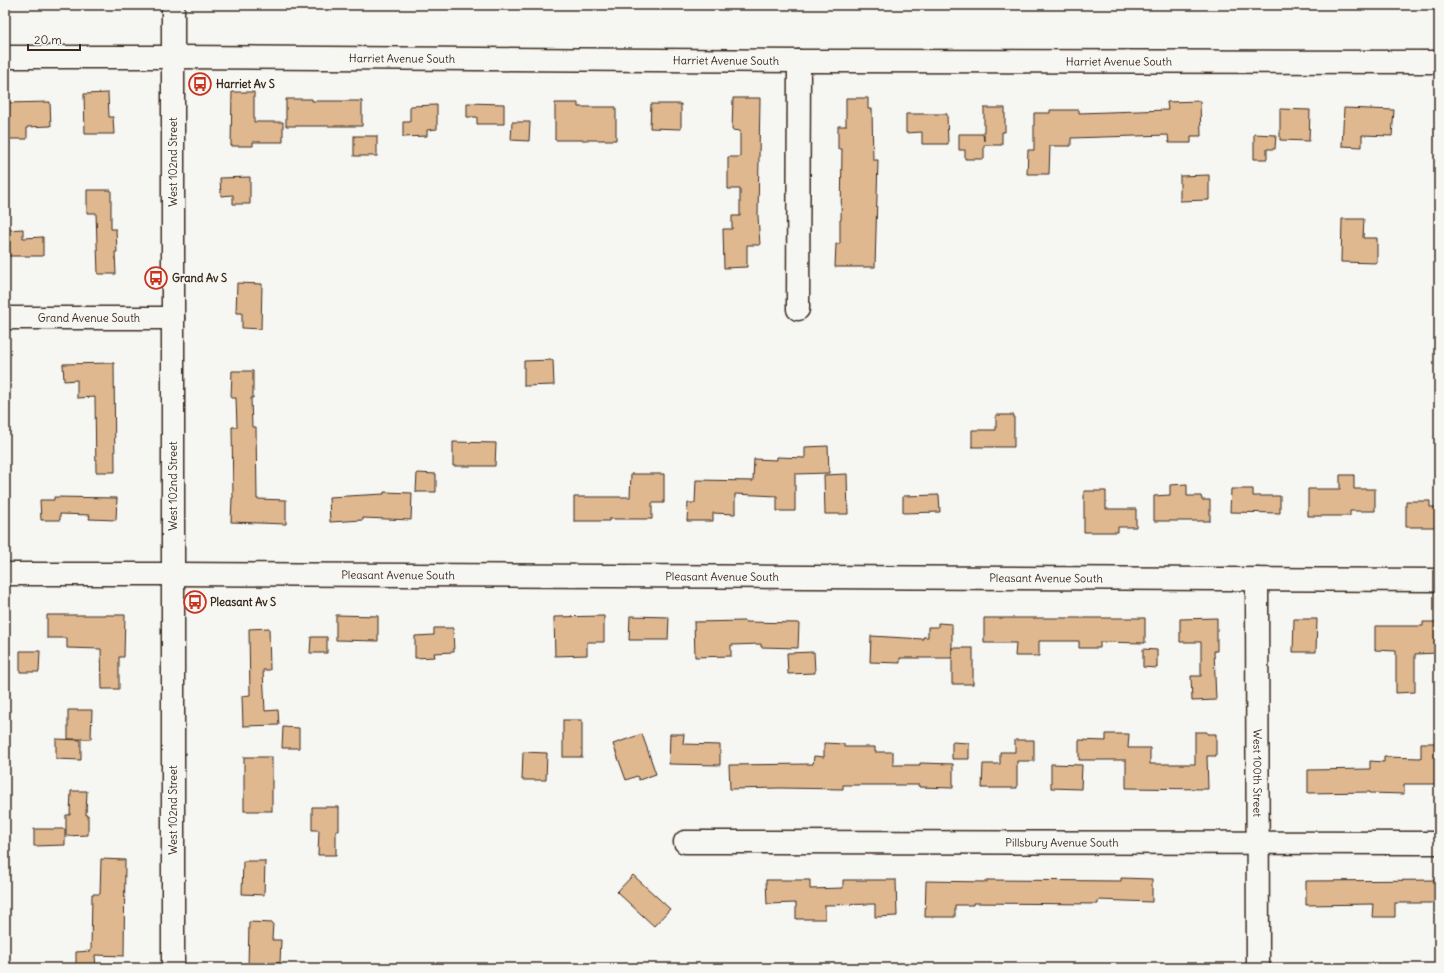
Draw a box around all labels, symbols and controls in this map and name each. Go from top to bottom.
scale bar [28,26,80,52]
text: 20 m [34,32,62,47]
street label: Harriet Avenue South [349,51,455,66]
street label: Harriet Avenue South [673,53,779,68]
street label: Harriet Avenue South [1066,54,1172,69]
bus stop icon: Harriet Av S [187,71,213,97]
place label: Harriet Av S [216,77,275,91]
street label: West 102nd Street [166,117,180,207]
bus stop icon: Grand Av S [143,265,169,291]
place label: Grand Av S [172,271,227,285]
street label: Grand Avenue South [38,311,140,325]
street label: West 102nd Street [166,441,180,531]
street label: Pleasant Avenue South [341,568,455,582]
street label: Pleasant Avenue South [665,569,779,584]
street label: Pleasant Avenue South [989,571,1103,585]
bus stop icon: Pleasant Av S [182,589,208,615]
place label: Pleasant Av S [210,595,276,609]
street label: West 100th Street [1250,729,1265,817]
street label: West 102nd Street [166,765,180,855]
street label: Pillsbury Avenue South [1005,835,1119,850]

